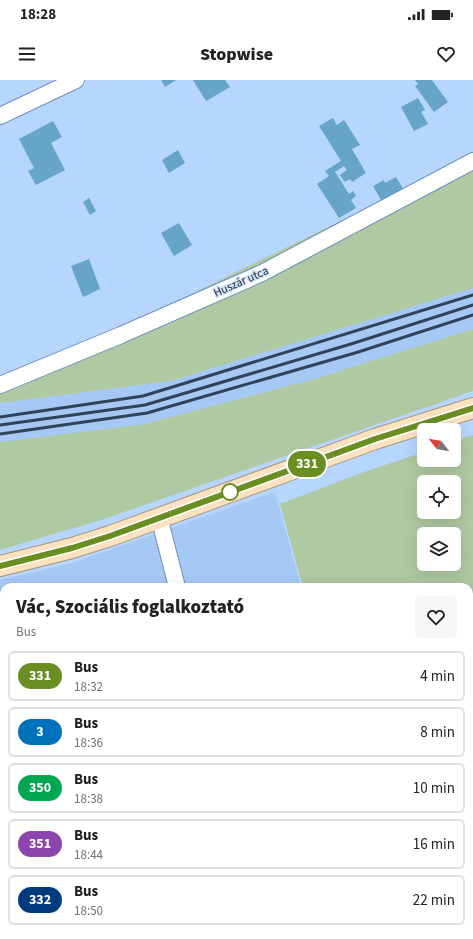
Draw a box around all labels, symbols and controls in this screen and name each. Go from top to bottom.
text: 18:28 [20,4,56,25]
text: Stopwise [200,42,273,67]
icon: menu [16,43,38,65]
icon: heart [435,43,457,65]
street label: Huszár utca [211,262,271,302]
north arrow [417,423,461,467]
map controls [417,423,461,571]
line badge: 331 [284,451,330,477]
text: 331 [296,454,318,474]
button: locate [417,475,461,519]
unlabelled marker [221,483,239,501]
button: layers [417,527,461,571]
text: Vác, Szociális foglalkoztató [16,594,244,621]
button: heart [415,596,457,638]
text: Bus [16,623,36,641]
text: Bus [74,657,98,678]
text: 331 [29,666,51,686]
text: 4 min [420,666,455,687]
text: 18:32 [74,678,103,696]
text: Bus [74,713,98,734]
text: 3 [36,722,44,742]
text: 8 min [420,722,455,743]
text: 18:36 [74,734,103,752]
text: Bus [74,769,98,790]
text: 350 [29,778,51,798]
text: 10 min [413,778,455,799]
text: 18:38 [74,790,103,808]
text: Bus [74,825,98,846]
text: 351 [29,834,51,854]
text: 16 min [413,834,455,855]
text: 18:44 [74,846,103,864]
text: Bus [74,881,98,902]
text: 332 [29,890,51,910]
text: 22 min [413,890,455,911]
text: 18:50 [74,902,103,920]

